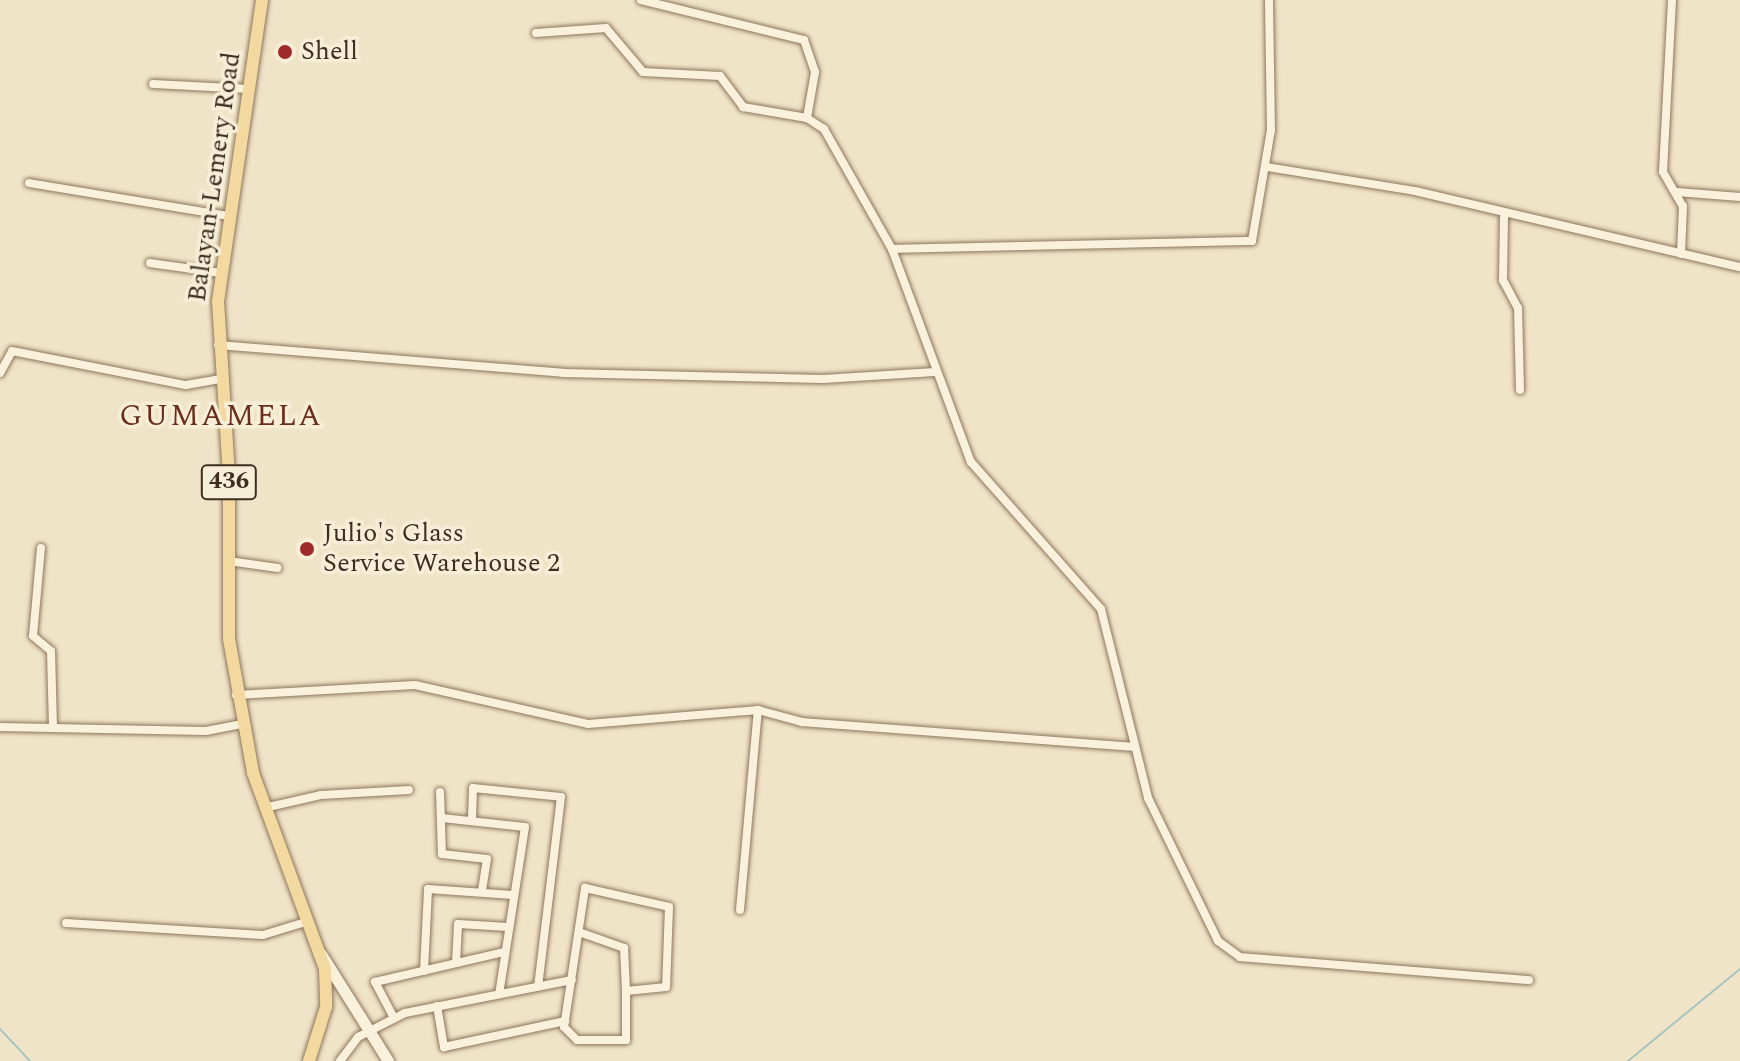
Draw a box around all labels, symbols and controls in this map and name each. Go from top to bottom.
place label: Shell [301,36,358,68]
marker: Shell [276,43,294,61]
street label: Balayan-Lemery Road [182,50,248,304]
district label: GUMAMELA [119,398,323,434]
road number: 436 [199,462,259,502]
place label: Julio's Glass Service Warehouse 2 [323,518,560,580]
marker: Julio's Glass Service Warehouse 2 [298,540,316,558]

